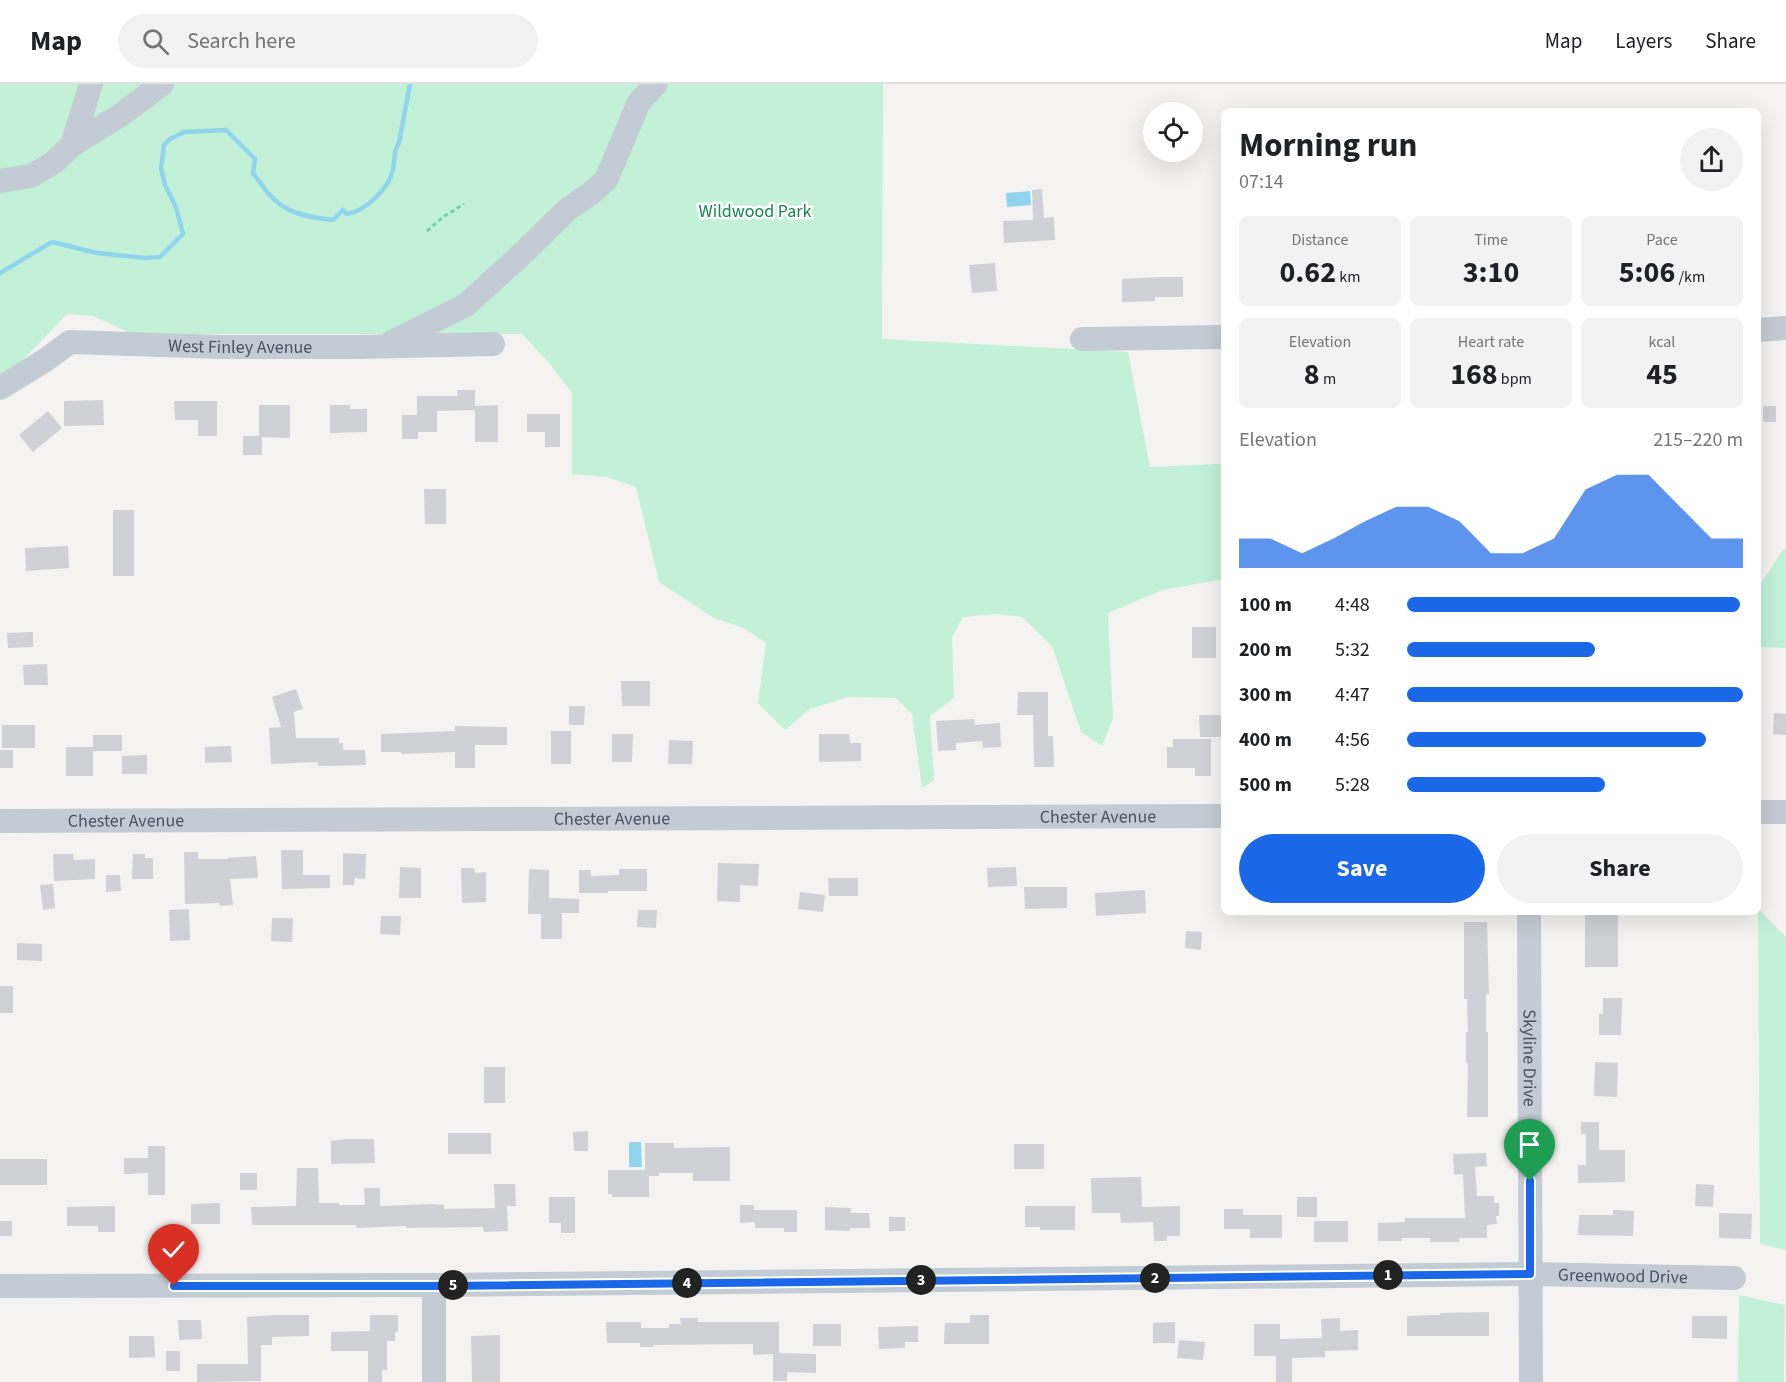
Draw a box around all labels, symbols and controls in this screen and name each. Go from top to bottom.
search box [118,14,538,68]
text: Map [30,21,82,61]
icon: search [139,25,172,58]
text: Search here [187,25,296,57]
text: Map [1545,26,1582,56]
text: Layers [1615,26,1672,56]
text: Share [1705,26,1756,56]
map controls [1143,102,1203,162]
button: locate [1143,102,1203,162]
text: Morning run [1239,122,1417,169]
button: share [1680,128,1743,191]
text: 07:14 [1239,168,1284,196]
park label: Wildwood Park [699,199,811,224]
text: Distance [1292,229,1348,251]
text: Time [1474,229,1508,251]
text: Pace [1646,229,1678,251]
text: 0.62 [1280,251,1336,294]
text: 3:10 [1463,251,1519,294]
text: 5:06 [1619,251,1675,294]
text: km [1336,266,1360,288]
text: /km [1675,266,1705,288]
text: Elevation [1289,331,1351,353]
text: Heart rate [1458,331,1524,353]
text: kcal [1649,331,1675,353]
street label: West Finley Avenue [168,333,312,360]
text: 8 [1304,353,1320,396]
text: 168 [1450,353,1498,396]
text: 45 [1646,353,1678,396]
text: m [1320,368,1336,390]
text: bpm [1498,368,1532,390]
text: Elevation [1239,426,1317,454]
text: 215–220 m [1653,426,1743,454]
text: 100 m [1239,591,1292,619]
text: 4:48 [1335,591,1370,619]
text: 200 m [1239,636,1292,664]
text: 5:32 [1335,636,1370,664]
text: 300 m [1239,681,1292,709]
text: 4:47 [1335,681,1370,709]
text: 400 m [1239,726,1292,754]
text: 4:56 [1335,726,1370,754]
text: 500 m [1239,771,1292,799]
text: 5:28 [1335,771,1370,799]
street label: Chester Avenue [1040,804,1156,830]
street label: Chester Avenue [554,806,670,832]
street label: Chester Avenue [68,808,184,834]
button: Save [1239,834,1485,903]
button: Share [1497,834,1743,903]
street label: Skyline Drive [1516,1009,1542,1107]
pin [1504,1119,1555,1181]
icon: arrive [1513,1128,1546,1161]
pin [148,1224,199,1286]
icon: check [157,1233,190,1266]
pin: 1 [1373,1260,1403,1290]
pin: 2 [1140,1263,1170,1293]
street label: Greenwood Drive [1558,1263,1688,1290]
text: 1 [1384,1264,1392,1286]
pin: 3 [906,1265,936,1295]
text: 2 [1151,1267,1159,1289]
pin: 4 [672,1268,702,1298]
text: 3 [917,1269,925,1291]
pin: 5 [438,1270,468,1300]
text: 4 [683,1272,691,1294]
text: 5 [449,1274,457,1296]

